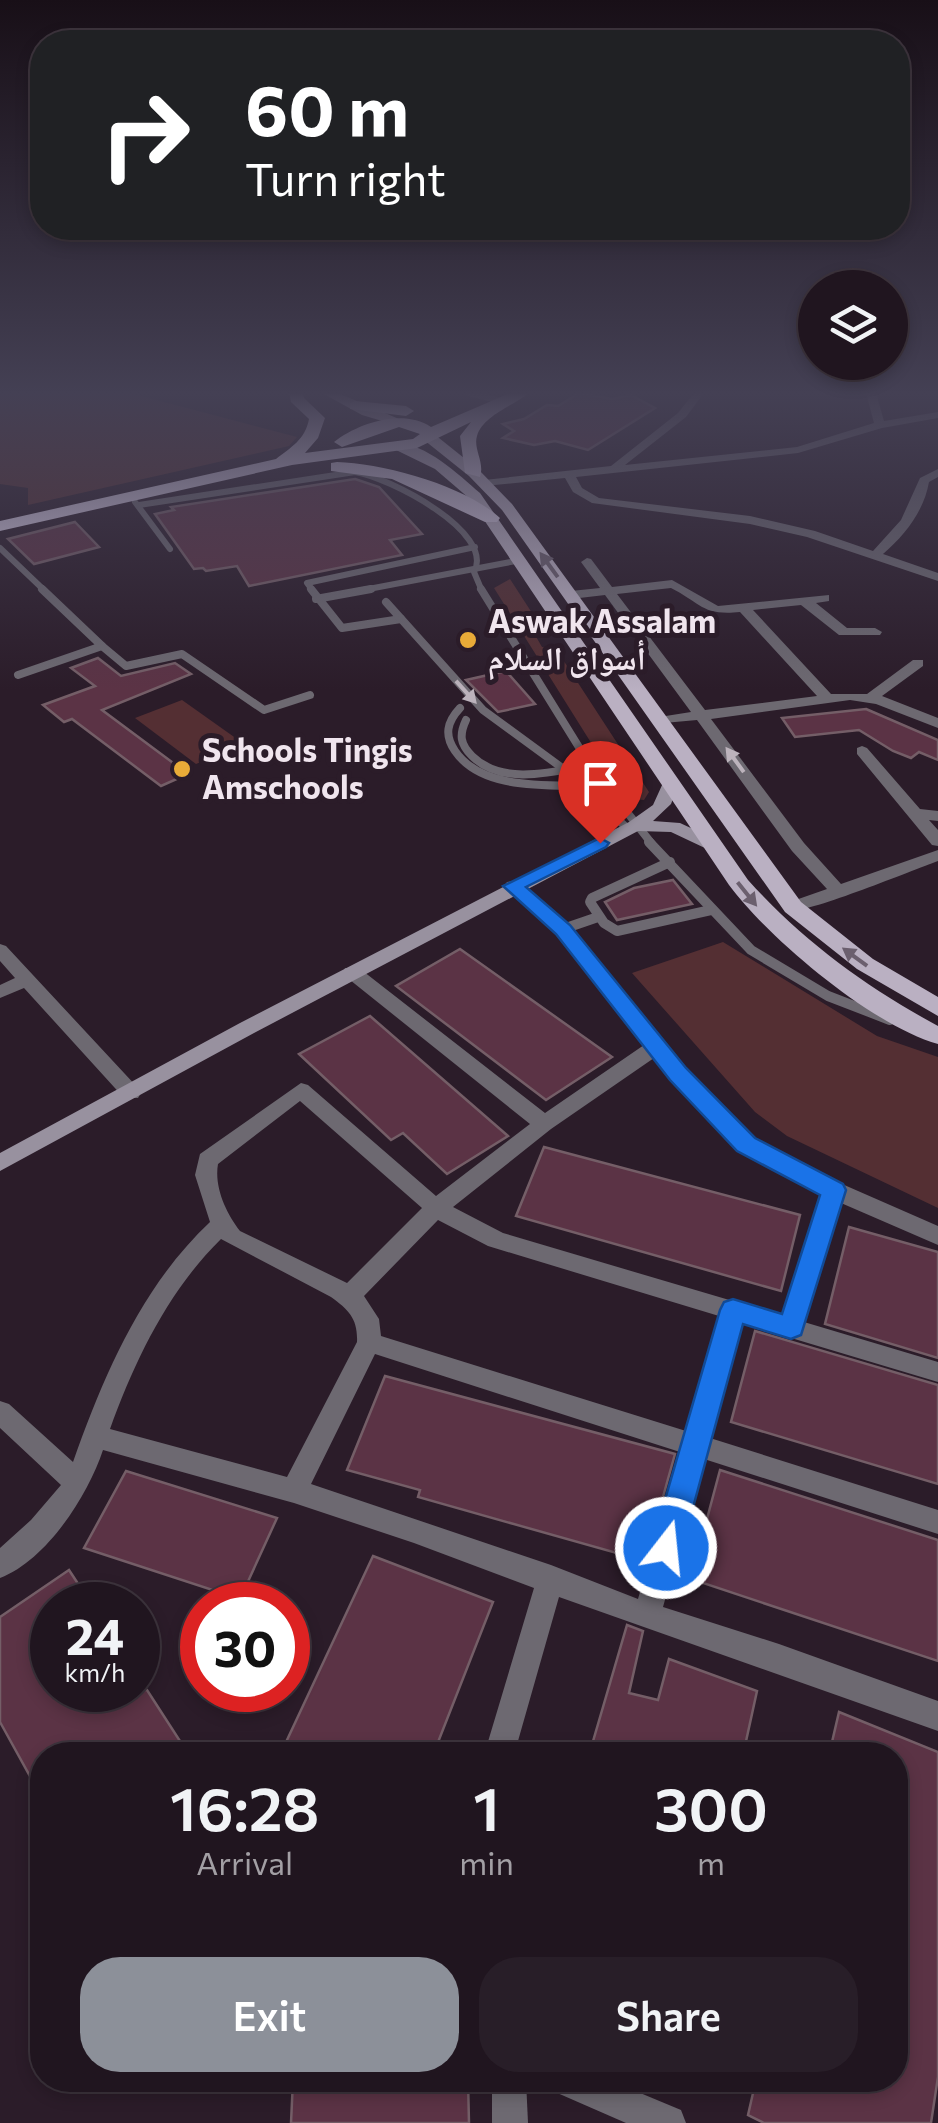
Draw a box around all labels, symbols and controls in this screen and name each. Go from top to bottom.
text: 60 m [245,65,409,150]
icon: right [80,70,210,200]
text: Turn right [245,150,446,205]
map controls [798,270,908,380]
button: layers [798,270,908,380]
one-way arrow [539,552,559,578]
place label: Aswak Assalam أسواق السلام [488,600,716,681]
marker: Aswak Assalam أسواق السلام [457,629,479,651]
one-way arrow [455,679,477,704]
place label: Schools Tingis Amschools [202,729,413,806]
pin [558,741,643,844]
one-way arrow [726,747,745,773]
icon: arrive [573,756,628,811]
marker: Schools Tingis Amschools [171,758,193,780]
one-way arrow [736,881,757,907]
one-way arrow [842,947,868,967]
position arrow [614,1496,718,1600]
speed limit sign: 30 [180,1582,310,1712]
text: 24 [66,1604,124,1665]
text: km/h [65,1657,125,1687]
text: 16:28 [170,1770,319,1843]
text: 1 [473,1770,500,1843]
text: 300 [654,1770,768,1843]
text: Arrival [196,1842,293,1882]
text: min [459,1842,514,1882]
text: m [697,1842,725,1882]
button: Exit [80,1957,459,2072]
button: Share [479,1957,858,2072]

